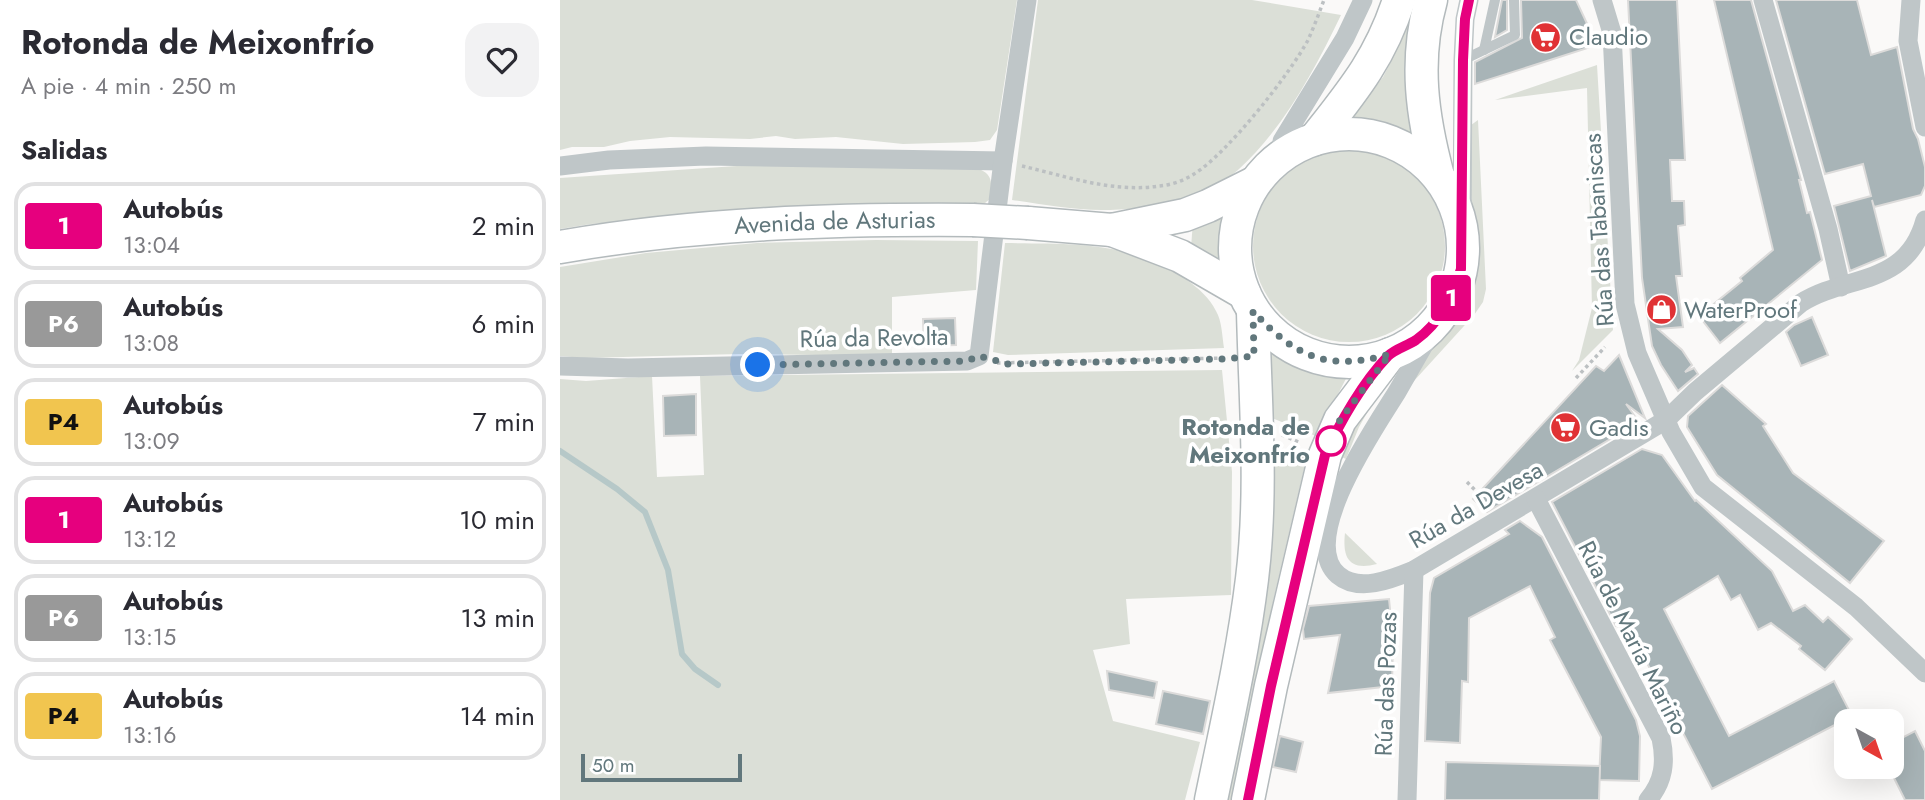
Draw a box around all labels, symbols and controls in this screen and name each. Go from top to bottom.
text: Rotonda de Meixonfrío [21,19,374,66]
place label: Claudio [1569,19,1648,54]
supermarket icon: Claudio [1529,20,1563,54]
button: heart [465,23,539,97]
text: A pie · 4 min · 250 m [21,69,236,103]
text: Salidas [21,131,107,169]
street label: Rúa das Tabaniscas [1574,132,1623,328]
text: Autobús [123,190,223,228]
street label: Avenida de Asturias [733,202,935,243]
text: 2 min [472,207,535,245]
text: 1 [57,208,70,243]
text: 13:04 [123,228,180,262]
line badge: 1 [1428,275,1474,321]
text: 1 [1445,280,1457,315]
text: Autobús [123,288,223,326]
place label: WaterProof [1684,292,1798,327]
shop icon: WaterProof [1644,293,1678,327]
text: 6 min [472,305,535,343]
text: P6 [48,306,79,341]
street label: Rúa da Revolta [799,319,949,356]
text: 13:08 [123,326,179,360]
your location [740,347,775,382]
text: Autobús [123,386,223,424]
text: 7 min [473,403,535,441]
text: P4 [48,404,79,439]
place label: Rotonda de Meixonfrío [1181,409,1310,472]
place label: Gadis [1589,410,1649,445]
supermarket icon: Gadis [1549,411,1583,445]
text: 13:09 [123,424,180,458]
marker: Rotonda de Meixonfrío [1316,426,1346,456]
street label: Rúa da Devesa [1402,452,1549,557]
text: Autobús [123,484,223,522]
text: 10 min [459,501,535,539]
text: 1 [57,502,70,537]
text: 13:12 [123,522,176,556]
street label: Rúa de María Mariño [1569,535,1697,741]
text: Autobús [123,582,223,620]
text: 13 min [461,599,535,637]
text: P6 [48,600,79,635]
street label: Rúa das Pozas [1365,611,1406,757]
text: 13:15 [123,620,176,654]
text: Autobús [123,680,223,718]
text: 14 min [460,697,535,735]
text: P4 [48,698,79,733]
north arrow [1834,709,1904,779]
map controls [1834,709,1904,779]
text: 13:16 [123,718,176,752]
scale bar [581,751,742,783]
text: 50 m [592,752,635,779]

